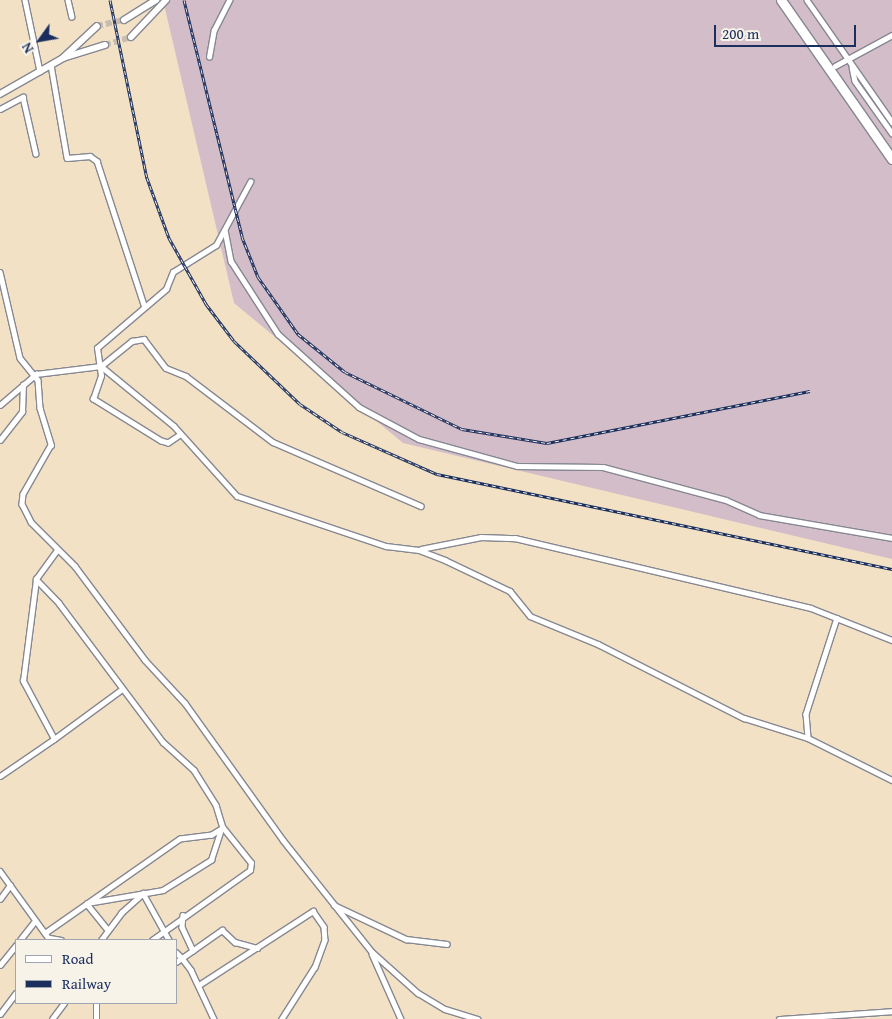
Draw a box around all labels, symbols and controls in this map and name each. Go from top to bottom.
north arrow [15,15,65,65]
scale bar [717,15,860,47]
text: 200 m [722,23,759,44]
text: N [16,39,38,57]
legend [15,939,178,1004]
text: Road [62,948,93,969]
text: Railway [62,973,111,994]

